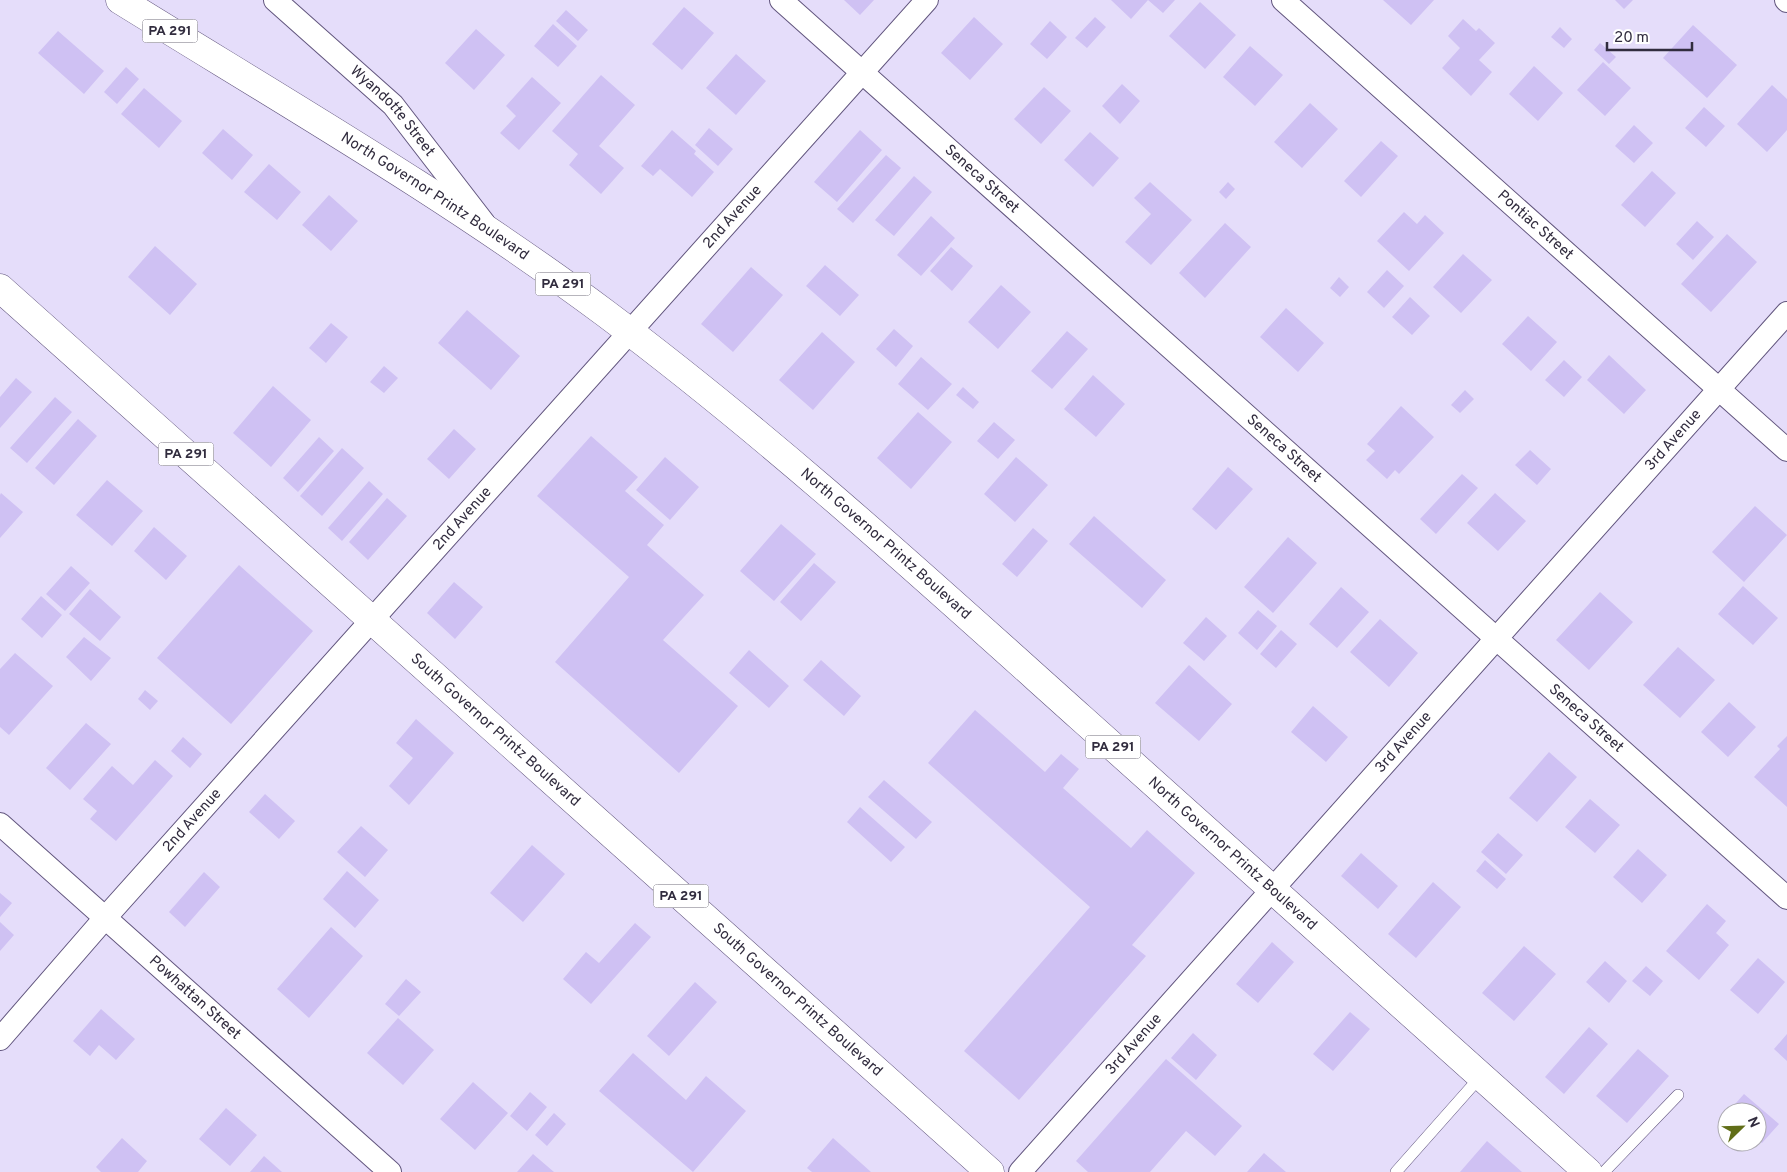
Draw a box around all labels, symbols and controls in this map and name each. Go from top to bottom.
road number: PA 291 [142,20,198,42]
scale bar [1607,20,1692,52]
text: 20 m [1614,29,1649,48]
street label: Wyandotte Street [346,62,439,161]
street label: North Governor Printz Boulevard [337,128,532,265]
street label: Seneca Street [940,141,1023,218]
street label: 2nd Avenue [699,181,766,253]
street label: Pontiac Street [1493,186,1577,264]
road number: PA 291 [536,272,590,296]
street label: 3rd Avenue [1641,406,1706,475]
street label: Seneca Street [1242,410,1325,487]
road number: PA 291 [158,442,214,466]
street label: North Governor Printz Boulevard [796,464,975,624]
street label: 2nd Avenue [429,483,496,555]
street label: South Governor Printz Boulevard [406,649,584,811]
street label: Seneca Street [1545,680,1627,757]
street label: 3rd Avenue [1371,708,1436,777]
road number: PA 291 [1086,736,1140,759]
street label: North Governor Printz Boulevard [1144,773,1321,935]
street label: 2nd Avenue [159,785,226,856]
road number: PA 291 [654,884,708,908]
street label: South Governor Printz Boulevard [709,919,886,1081]
street label: Powhattan Street [145,952,245,1044]
street label: 3rd Avenue [1101,1010,1166,1079]
north arrow [1717,1102,1767,1152]
text: N [1743,1115,1762,1130]

